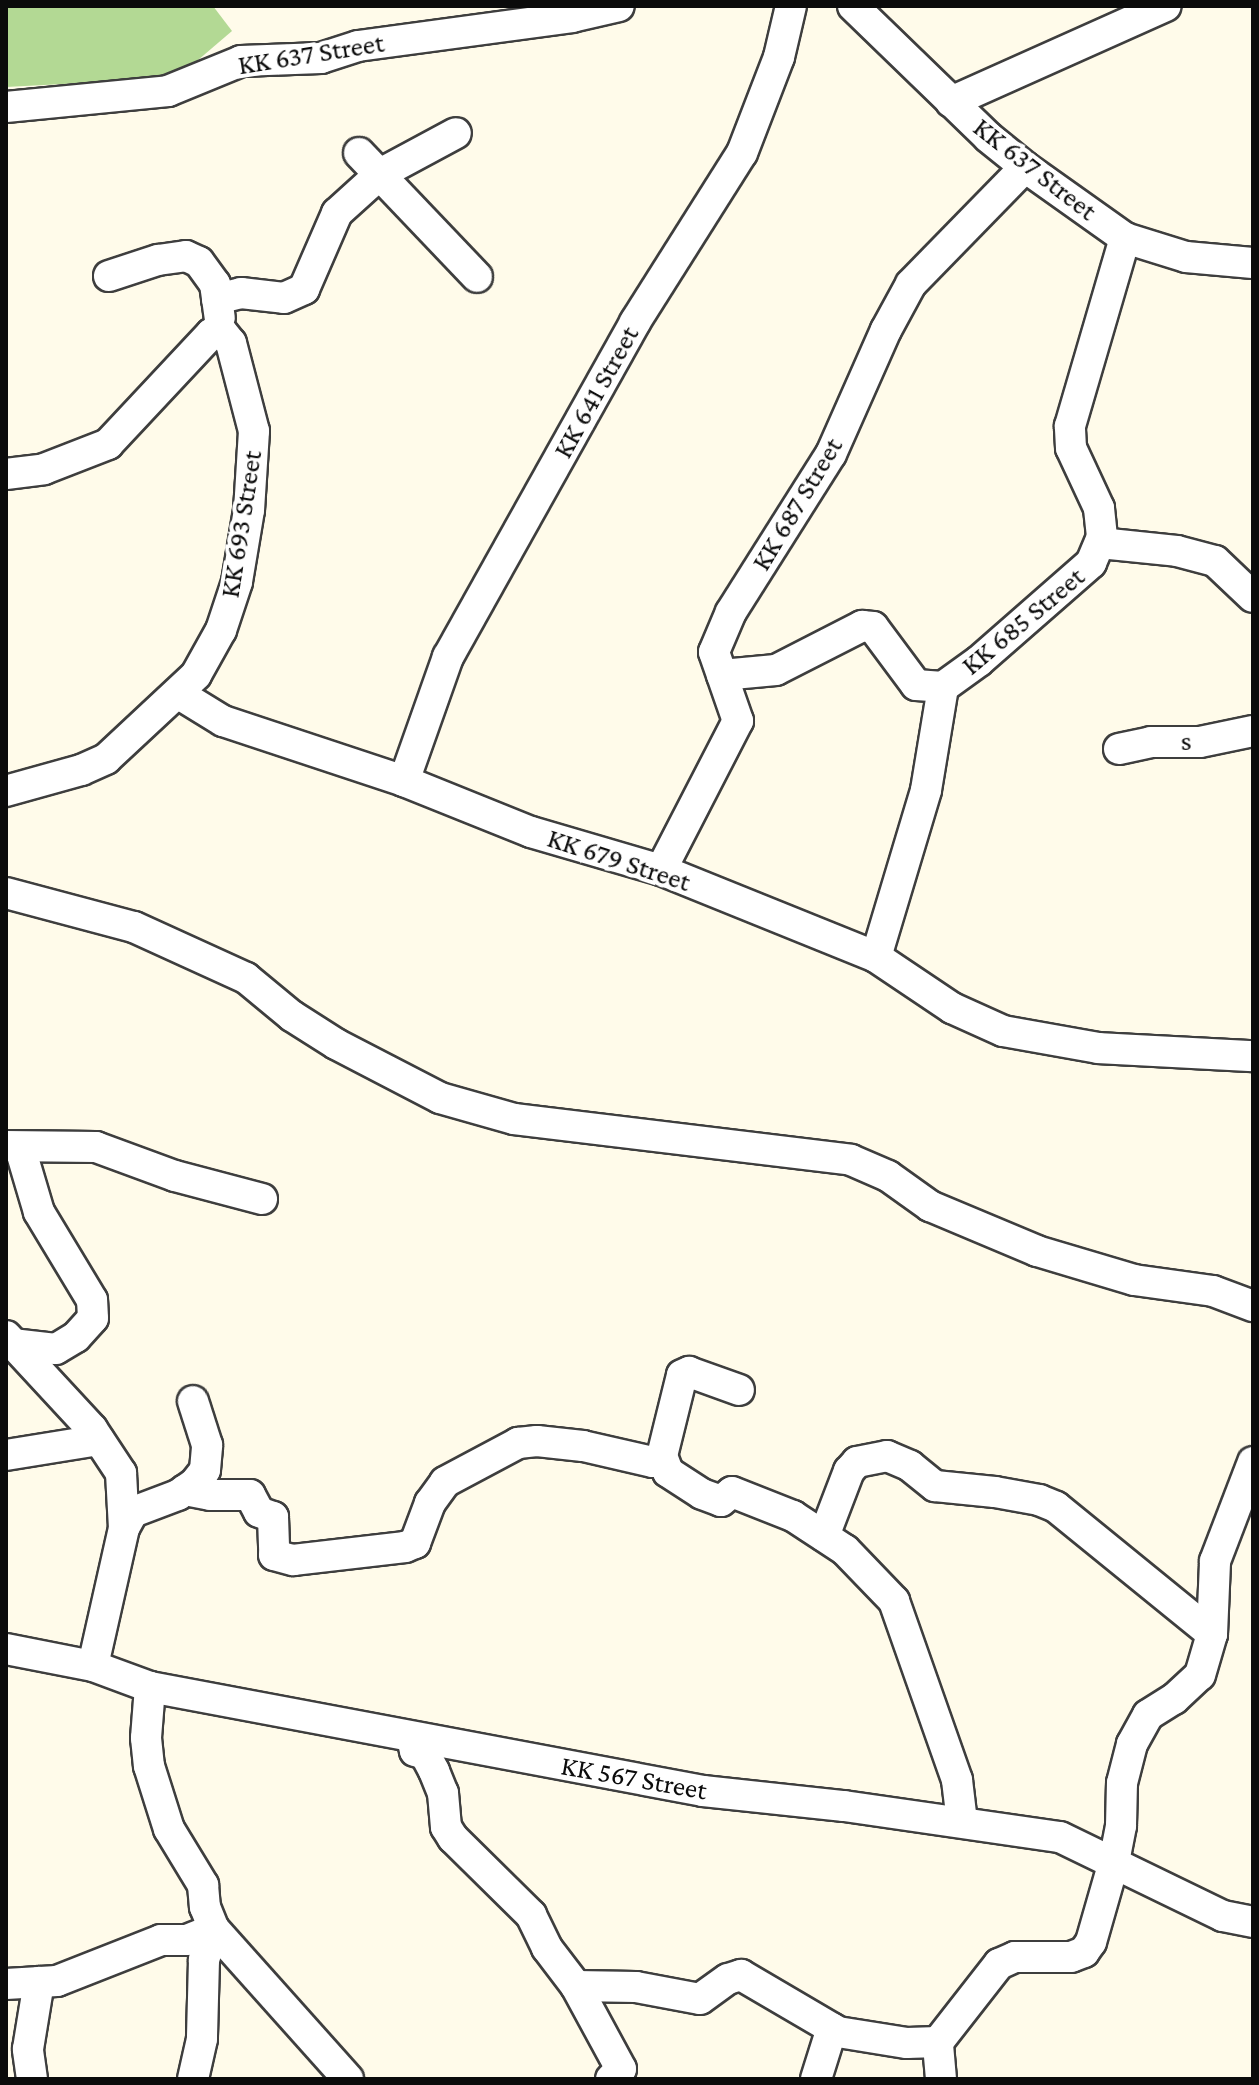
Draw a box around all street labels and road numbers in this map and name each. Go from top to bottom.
street label: KK 637 Street [236,26,386,82]
street label: KK 637 Street [967,110,1103,228]
street label: KK 641 Street [546,320,646,464]
street label: KK 687 Street [744,431,850,577]
street label: KK 693 Street [213,448,269,600]
street label: KK 685 Street [955,560,1091,682]
street label: s [1180,724,1192,758]
street label: KK 679 Street [543,821,695,899]
street label: KK 567 Street [558,1749,710,1807]

